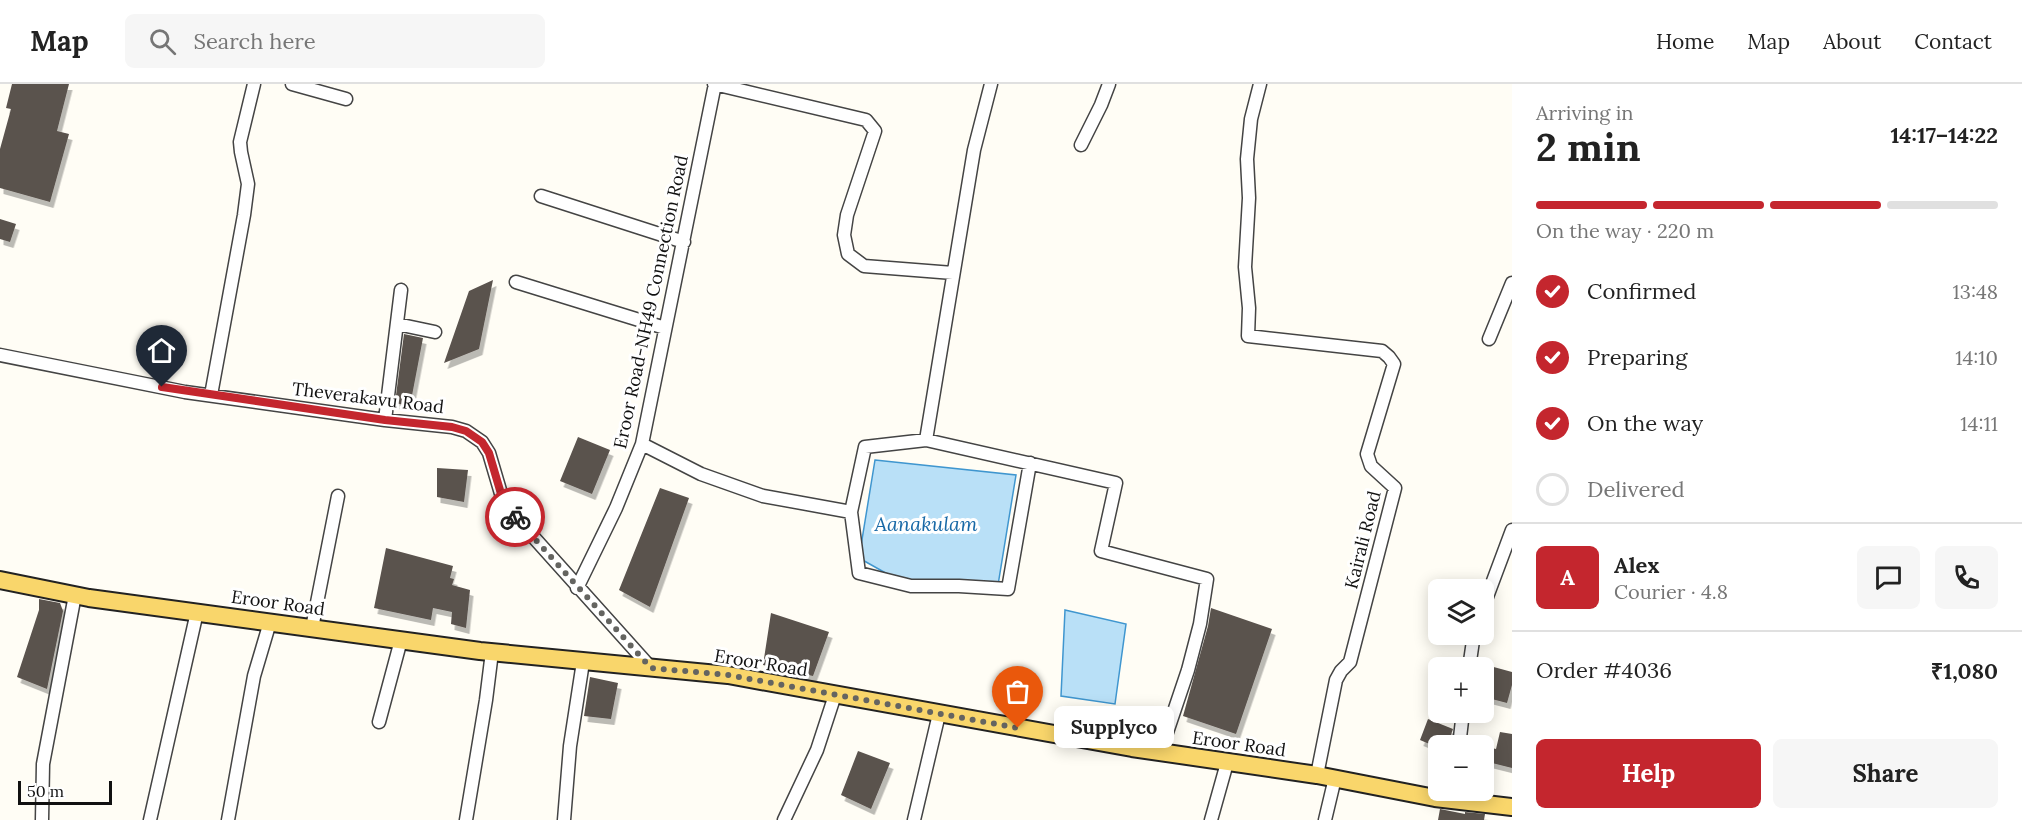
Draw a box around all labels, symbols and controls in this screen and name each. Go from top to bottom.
search box [125,14,545,68]
text: Map [30,23,89,59]
icon: search [146,25,179,58]
text: Search here [194,27,316,55]
text: Home [1656,28,1714,55]
text: Map [1747,28,1790,55]
text: About [1823,28,1881,55]
text: Contact [1914,28,1992,55]
text: Arriving in [1536,100,1633,125]
text: 14:17–14:22 [1890,121,1998,149]
text: 2 min [1536,122,1641,172]
street label: Eroor Road-NH49 Connection Road [608,153,693,451]
text: On the way · 220 m [1536,218,1714,243]
icon: check [1536,275,1569,308]
text: Confirmed [1587,277,1696,305]
text: 13:48 [1953,279,1998,304]
pin [136,325,187,387]
icon: home [145,334,178,367]
icon: check [1536,341,1569,374]
text: Preparing [1587,343,1687,371]
text: 14:10 [1955,345,1998,370]
street label: Theverakavu Road [291,377,445,418]
icon: check [1536,407,1569,440]
text: On the way [1587,409,1703,437]
text: 14:11 [1960,411,1998,436]
text: Delivered [1587,475,1685,503]
courier [485,487,545,547]
street label: Kairali Road [1339,488,1386,591]
icon: bike [499,501,532,534]
water label: Aanakulam [873,511,978,536]
button: chat [1857,546,1920,609]
button: phone [1935,546,1998,609]
text: Alex [1614,551,1659,579]
text: A [1560,563,1575,591]
map controls [1428,579,1494,801]
button: layers [1428,579,1494,645]
text: Courier · 4.8 [1614,579,1728,604]
street label: Eroor Road [230,585,327,620]
street label: Eroor Road [713,644,810,681]
text: Order #4036 [1536,656,1672,684]
button: + [1428,657,1494,723]
text: ₹1,080 [1931,657,1998,685]
pin [992,666,1043,728]
icon: bag [1001,675,1034,708]
callout: Supplyco [1054,707,1174,749]
text: Supplyco [1071,714,1157,739]
street label: Eroor Road [1191,726,1288,761]
button: − [1428,735,1494,801]
button: Help [1536,739,1761,808]
button: Share [1773,739,1998,808]
scale bar [18,778,112,806]
text: 50 m [27,781,64,801]

